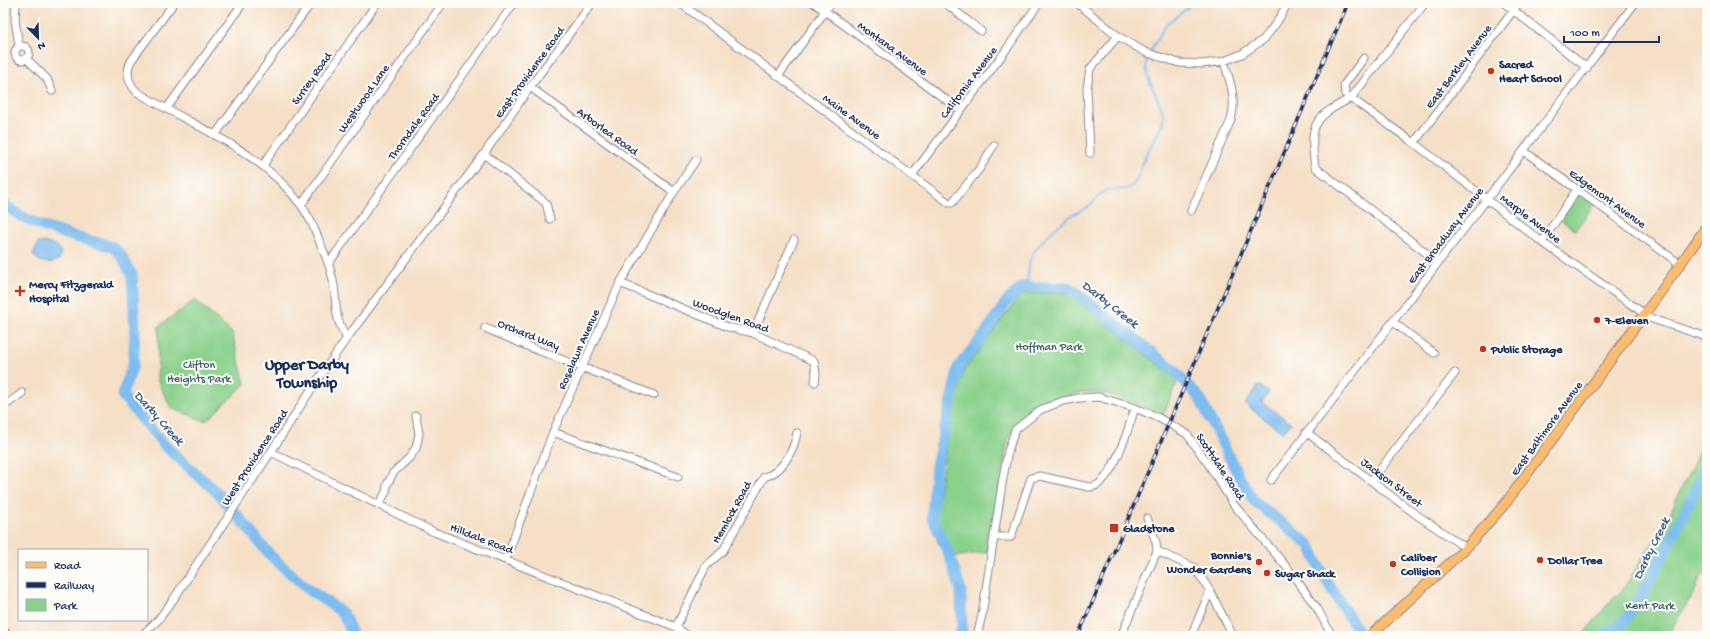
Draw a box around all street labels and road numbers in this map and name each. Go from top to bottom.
street label: Montana Avenue [854,20,930,80]
street label: East Berkley Avenue [1423,22,1496,112]
street label: East Providence Road [493,24,569,122]
street label: California Avenue [938,44,1002,122]
street label: Surrey Road [289,49,336,108]
street label: Westwood Lane [336,62,394,136]
street label: Thorndale Road [385,90,444,164]
street label: Maine Avenue [819,92,883,144]
street label: Arborlea Road [573,106,641,160]
street label: Edgemont Avenue [1566,167,1649,233]
street label: East Broadway Avenue [1406,184,1488,287]
street label: Marple Avenue [1496,192,1564,248]
street label: Woodglen Road [690,297,771,337]
street label: Roselawn Avenue [556,307,604,392]
street label: Orchard Way [495,317,561,355]
street label: East Baltimore Avenue [1509,379,1587,479]
street label: West Providence Road [219,407,293,509]
street label: Scottdale Road [1192,431,1247,504]
street label: Jackson Street [1357,456,1425,512]
street label: Hemlock Road [710,479,756,547]
street label: Hilldale Road [448,521,516,559]

